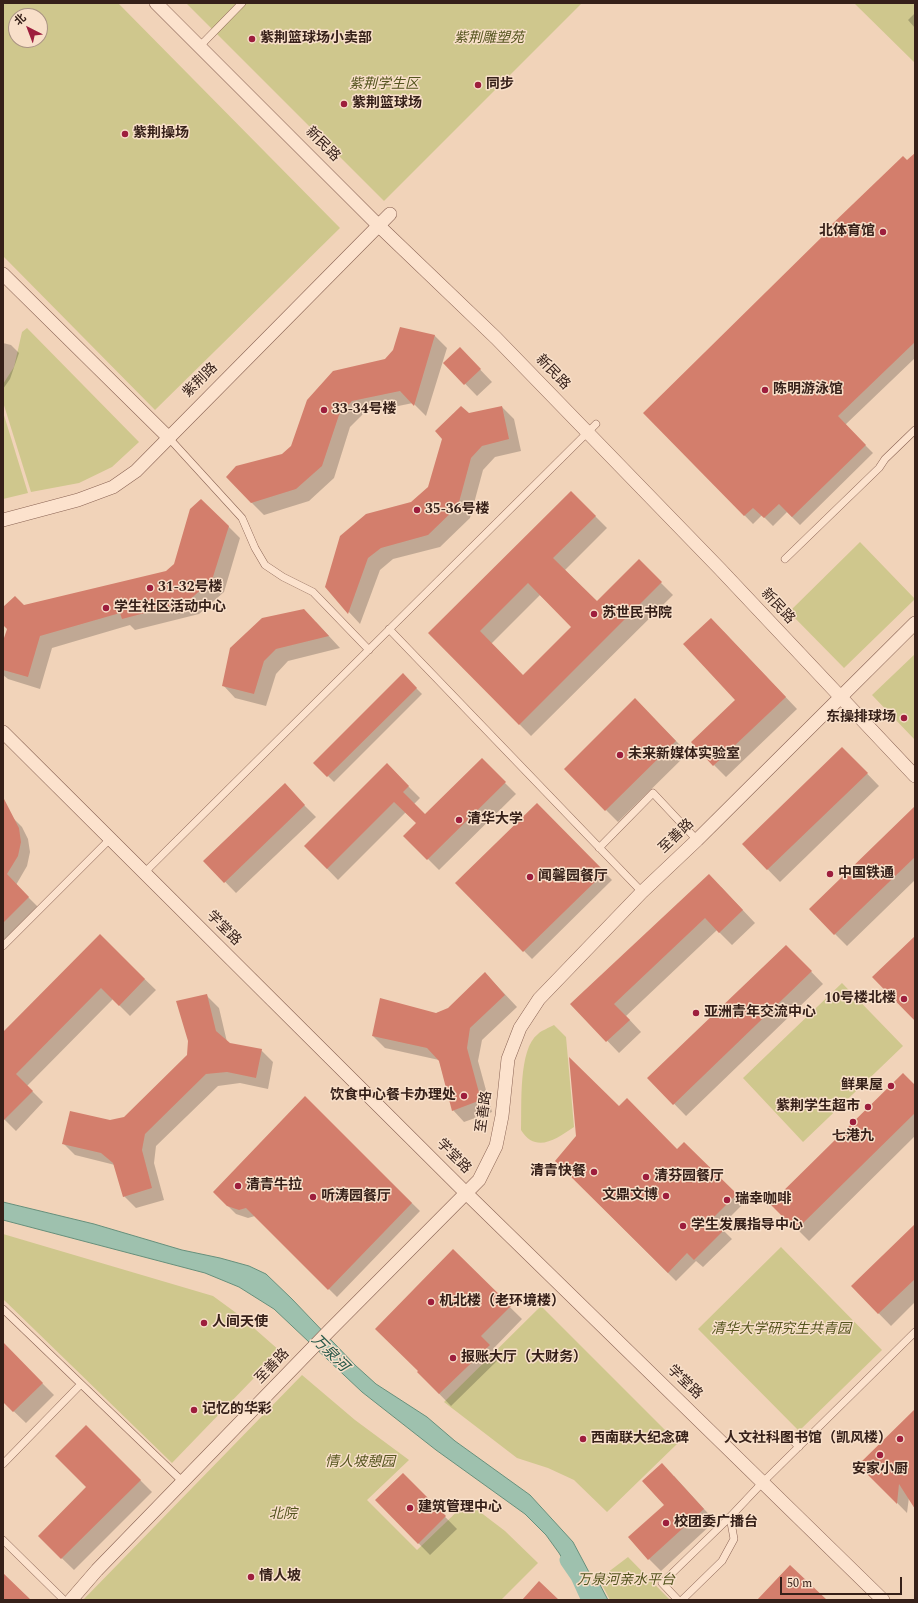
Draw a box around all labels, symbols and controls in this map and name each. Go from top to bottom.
north arrow [8,8,48,48]
text: 北 [11,9,30,29]
place label: 紫荆篮球场小卖部 [260,31,372,47]
park label: 紫荆雕塑苑 [454,31,524,47]
marker: 紫荆篮球场小卖部 [247,34,257,44]
park label: 紫荆学生区 [349,77,419,93]
place label: 同步 [486,77,514,93]
marker: 同步 [473,80,483,90]
place label: 紫荆篮球场 [352,96,422,112]
marker: 紫荆篮球场 [339,99,349,109]
street label: 新民路 [301,124,343,166]
place label: 紫荆操场 [133,126,189,142]
marker: 紫荆操场 [120,129,130,139]
place label: 北体育馆 [819,224,875,240]
marker: 北体育馆 [878,227,888,237]
street label: 新民路 [531,352,573,394]
street label: 紫荆路 [180,360,222,402]
place label: 陈明游泳馆 [773,382,843,398]
marker: 陈明游泳馆 [760,385,770,395]
place label: 33-34号楼 [332,402,397,418]
marker: 33-34号楼 [319,405,329,415]
place label: 35-36号楼 [425,502,490,518]
marker: 35-36号楼 [412,505,422,515]
place label: 31-32号楼 [158,580,223,596]
marker: 31-32号楼 [145,583,155,593]
street label: 新民路 [757,586,797,628]
place label: 学生社区活动中心 [114,600,226,616]
marker: 学生社区活动中心 [101,603,111,613]
place label: 苏世民书院 [602,606,672,622]
marker: 苏世民书院 [589,609,599,619]
place label: 东操排球场 [826,710,896,726]
marker: 东操排球场 [899,713,909,723]
place label: 未来新媒体实验室 [628,747,740,763]
marker: 未来新媒体实验室 [615,750,625,760]
place label: 清华大学 [467,812,523,828]
marker: 清华大学 [454,815,464,825]
street label: 至善路 [656,816,698,858]
place label: 中国铁通 [838,866,894,882]
place label: 闻馨园餐厅 [538,869,608,885]
marker: 中国铁通 [825,869,835,879]
marker: 闻馨园餐厅 [525,872,535,882]
street label: 学堂路 [202,908,244,950]
place label: 10号楼北楼 [824,991,896,1007]
marker: 10号楼北楼 [899,994,909,1004]
place label: 亚洲青年交流中心 [704,1005,816,1021]
marker: 亚洲青年交流中心 [691,1008,701,1018]
place label: 鲜果屋 [841,1078,883,1094]
marker: 鲜果屋 [886,1081,896,1091]
place label: 饮食中心餐卡办理处 [330,1088,456,1104]
street label: 至善路 [474,1090,496,1134]
marker: 饮食中心餐卡办理处 [459,1091,469,1101]
place label: 紫荆学生超市 [776,1099,860,1115]
marker: 紫荆学生超市 [863,1102,873,1112]
marker: 七港九 [848,1117,858,1127]
place label: 七港九 [832,1129,874,1145]
street label: 学堂路 [432,1136,474,1178]
place label: 清青快餐 [530,1164,586,1180]
marker: 清青快餐 [589,1167,599,1177]
place label: 清芬园餐厅 [654,1169,724,1185]
marker: 清芬园餐厅 [641,1172,651,1182]
place label: 清青牛拉 [246,1178,302,1194]
marker: 清青牛拉 [233,1181,243,1191]
place label: 文鼎文博 [602,1188,658,1204]
place label: 听涛园餐厅 [321,1189,391,1205]
marker: 文鼎文博 [661,1191,671,1201]
marker: 听涛园餐厅 [308,1192,318,1202]
place label: 瑞幸咖啡 [735,1192,791,1208]
marker: 瑞幸咖啡 [722,1195,732,1205]
place label: 学生发展指导中心 [691,1218,803,1234]
marker: 学生发展指导中心 [678,1221,688,1231]
place label: 机北楼（老环境楼） [439,1294,565,1310]
marker: 机北楼（老环境楼） [426,1297,436,1307]
place label: 人间天使 [212,1315,268,1331]
marker: 人间天使 [199,1318,209,1328]
park label: 清华大学研究生共青园 [711,1322,851,1338]
water label: 万泉河 [307,1332,351,1376]
street label: 至善路 [252,1346,294,1388]
place label: 报账大厅（大财务） [461,1350,587,1366]
marker: 报账大厅（大财务） [448,1353,458,1363]
street label: 学堂路 [663,1362,705,1404]
place label: 记忆的华彩 [202,1402,272,1418]
marker: 记忆的华彩 [189,1405,199,1415]
place label: 西南联大纪念碑 [591,1431,689,1447]
place label: 人文社科图书馆（凯风楼） [724,1431,892,1447]
marker: 西南联大纪念碑 [578,1434,588,1444]
marker: 人文社科图书馆（凯风楼） [895,1434,905,1444]
marker: 安家小厨 [875,1450,885,1460]
park label: 情人坡憩园 [325,1455,395,1471]
place label: 安家小厨 [852,1462,908,1478]
place label: 建筑管理中心 [418,1500,502,1516]
marker: 建筑管理中心 [405,1503,415,1513]
park label: 北院 [269,1507,297,1523]
place label: 校团委广播台 [674,1515,758,1531]
marker: 校团委广播台 [661,1518,671,1528]
place label: 情人坡 [259,1569,301,1585]
scale bar [782,1569,904,1595]
marker: 情人坡 [246,1572,256,1582]
park label: 万泉河亲水平台 [577,1573,675,1589]
text: 50 m [787,1574,812,1593]

